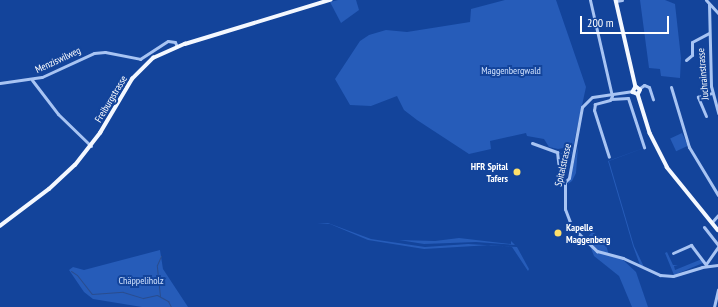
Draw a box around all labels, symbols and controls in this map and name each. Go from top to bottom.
scale bar [582,8,671,34]
text: 200 m [587,15,614,30]
street label: Menziswilweg [33,44,83,76]
street label: Juchrainstrasse [695,48,711,100]
park label: Maggenbergwald [481,65,541,77]
street label: Freiburgstrasse [92,73,130,125]
street label: Spitalstrasse [552,142,574,188]
place label: HFR Spital Tafers [471,160,508,184]
marker: HFR Spital Tafers [511,166,523,178]
place label: Kapelle Maggenberg [566,221,610,244]
marker: Kapelle Maggenberg [553,228,563,238]
park label: Chäppeliholz [119,275,163,287]

